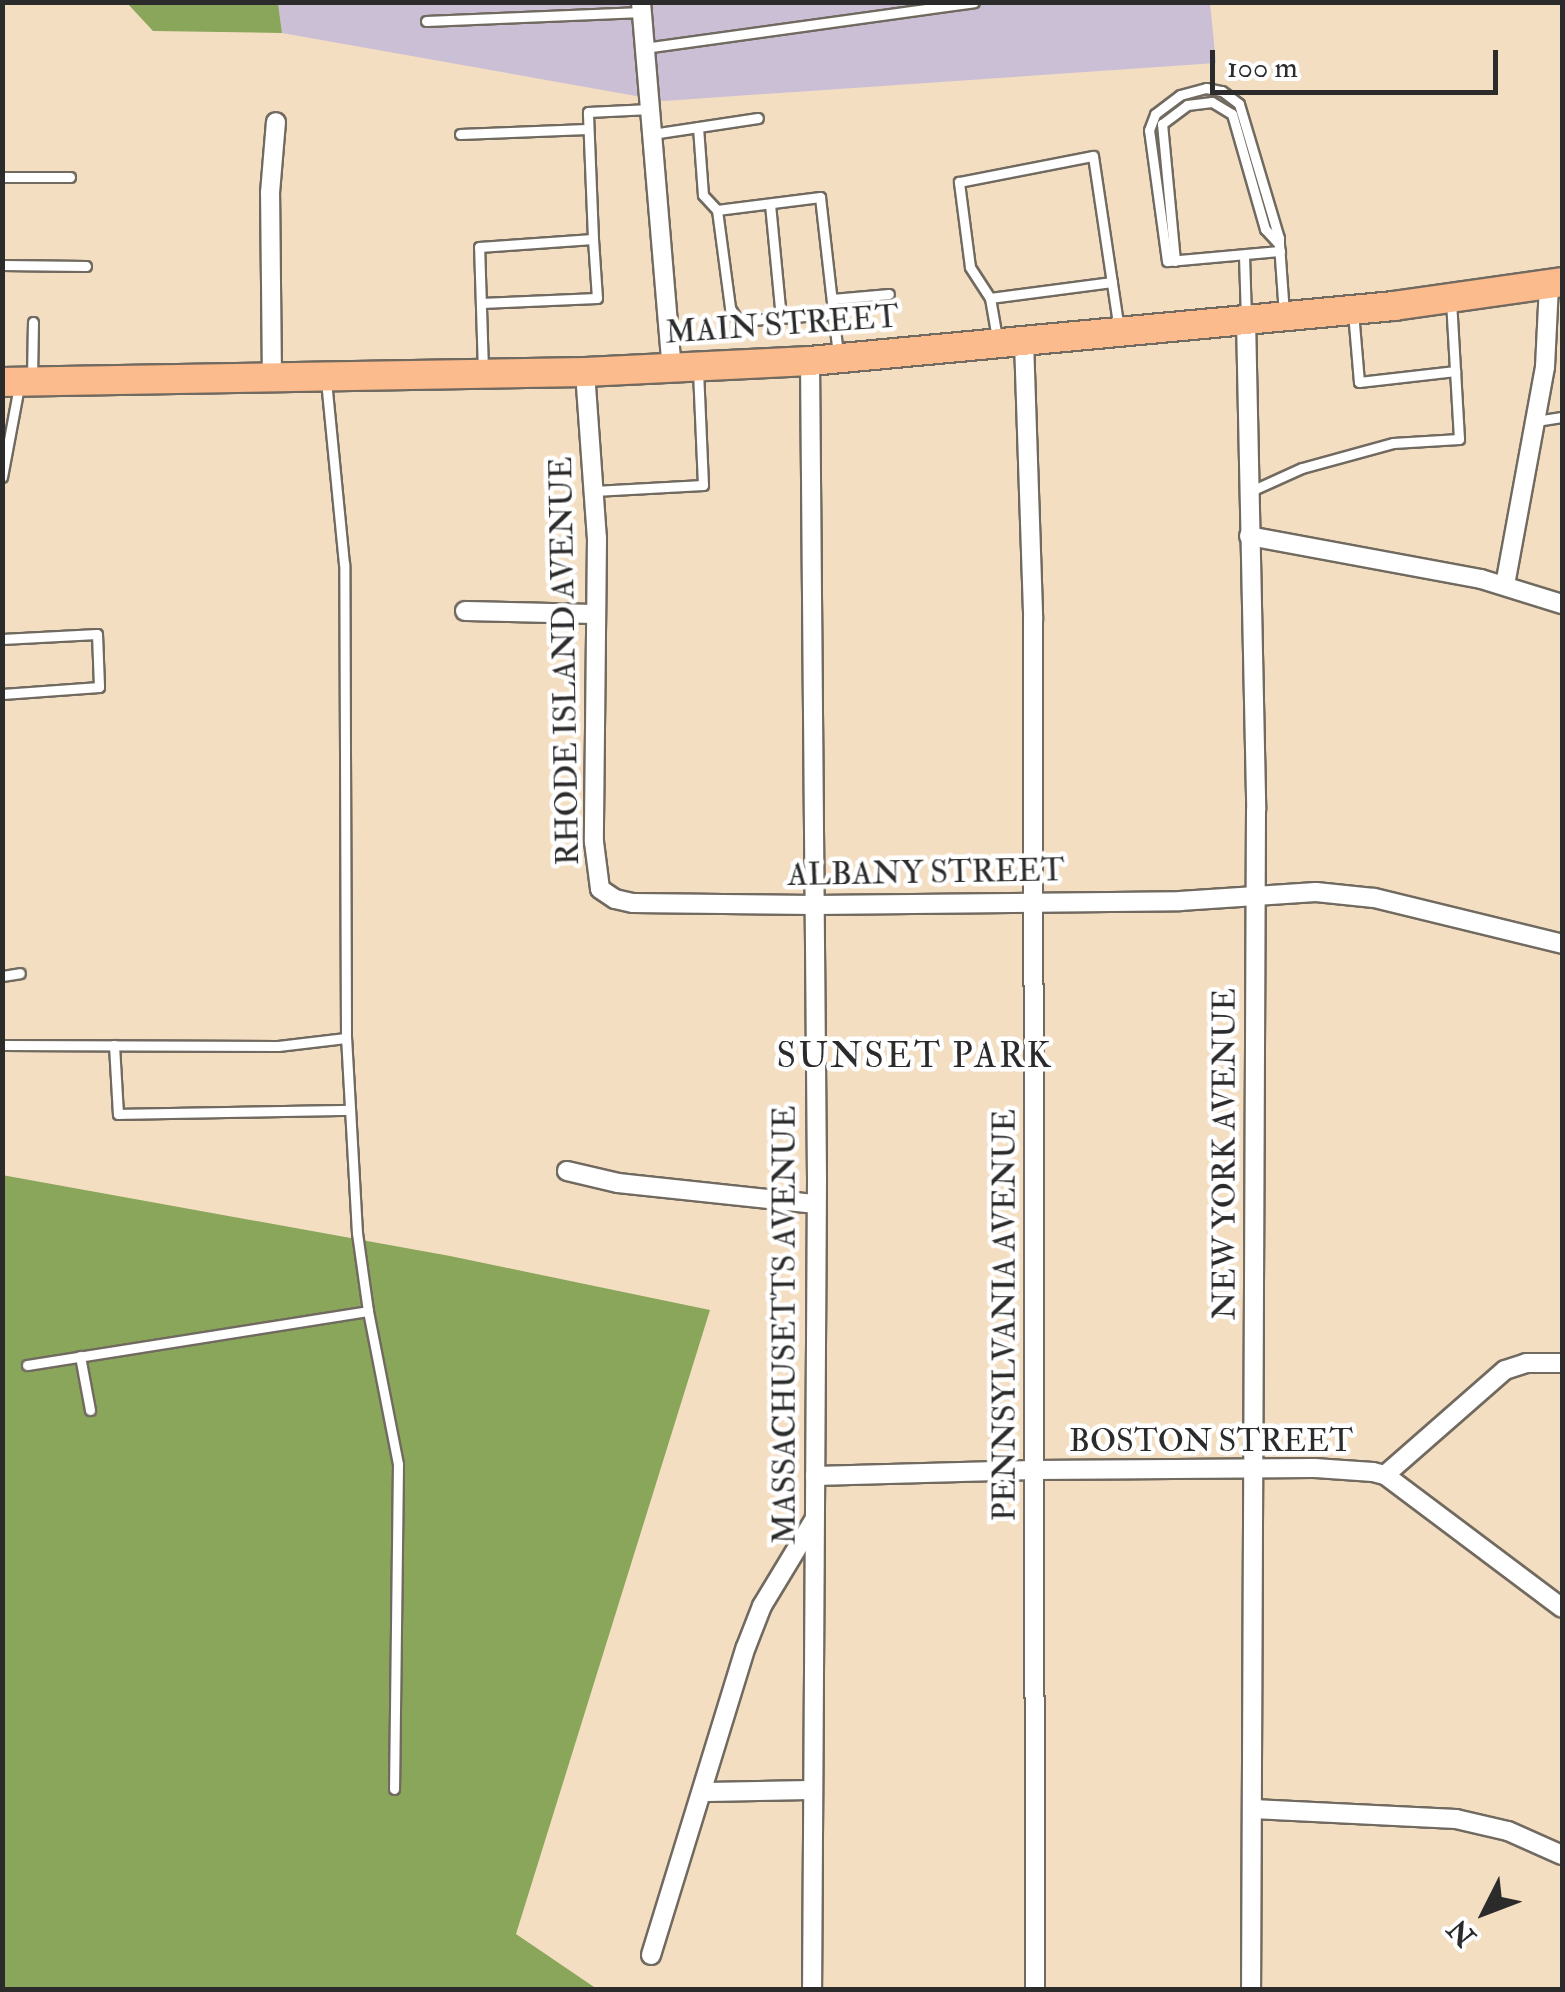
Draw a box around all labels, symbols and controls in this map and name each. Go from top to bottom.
scale bar [1215,30,1502,92]
text: 100 m [1227,49,1298,86]
street label: MAIN STREET [664,298,900,352]
street label: RHODE ISLAND AVENUE [542,456,588,866]
street label: ALBANY STREET [787,851,1065,895]
street label: NEW YORK AVENUE [1206,988,1244,1320]
district label: SUNSET PARK [777,1035,1053,1077]
street label: MASSACHUSETTS AVENUE [766,1105,804,1545]
street label: PENNSYLVANIA AVENUE [986,1109,1024,1521]
street label: BOSTON STREET [1069,1422,1353,1460]
north arrow [1435,1862,1535,1962]
text: N [1441,1911,1484,1953]

